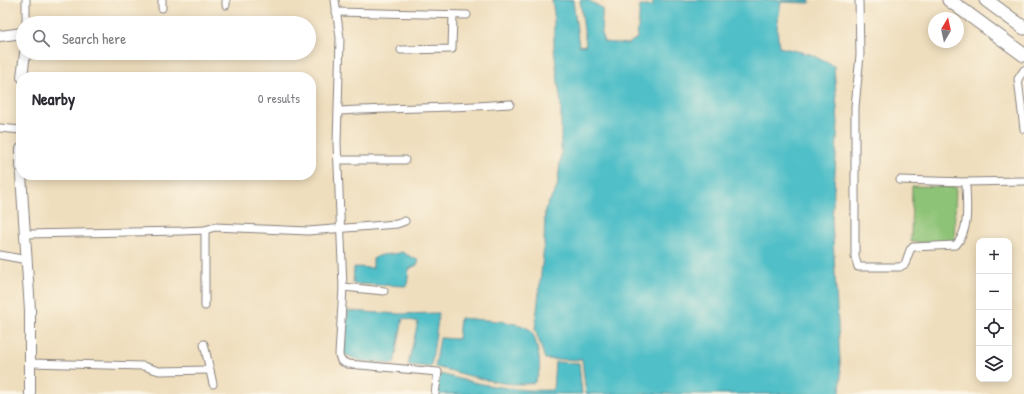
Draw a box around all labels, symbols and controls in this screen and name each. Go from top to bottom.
north arrow [928,12,964,48]
search box [16,16,316,60]
icon: search [30,27,52,49]
text: Search here [62,28,126,49]
text: Nearby [32,87,75,110]
text: 0 results [258,89,300,107]
map controls [976,238,1012,382]
button: + [976,238,1012,274]
button: − [976,274,1012,310]
button: locate [976,310,1012,346]
button: layers [976,346,1012,382]

